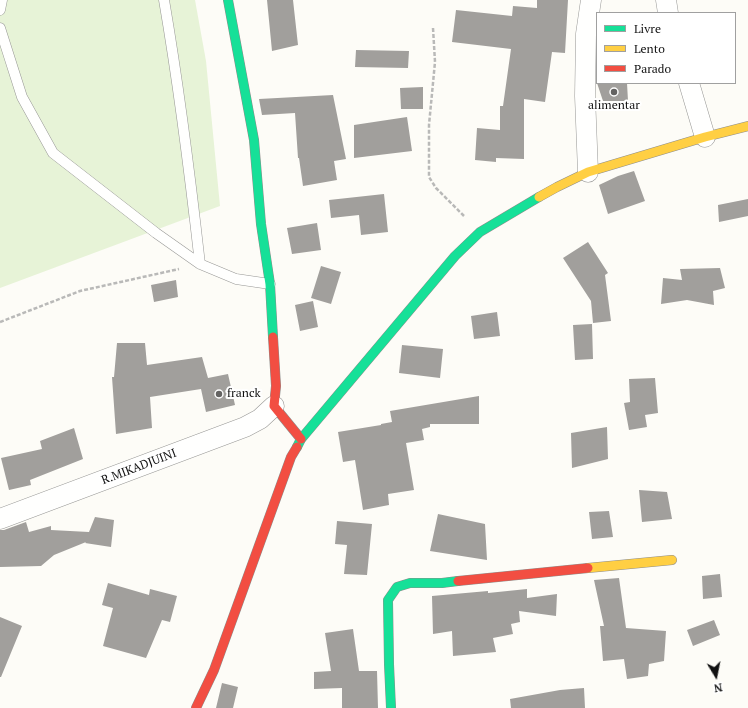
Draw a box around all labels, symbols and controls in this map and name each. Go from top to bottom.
legend [596,12,736,84]
text: Livre [634,21,661,36]
text: Lento [634,41,665,56]
text: Parado [634,61,671,76]
marker: alimentar [609,87,619,97]
place label: alimentar [588,99,640,113]
place label: franck [227,387,261,401]
marker: franck [214,389,224,399]
street label: R.MIKADJUINI [99,446,179,488]
north arrow [696,656,736,696]
text: N [713,680,723,695]

